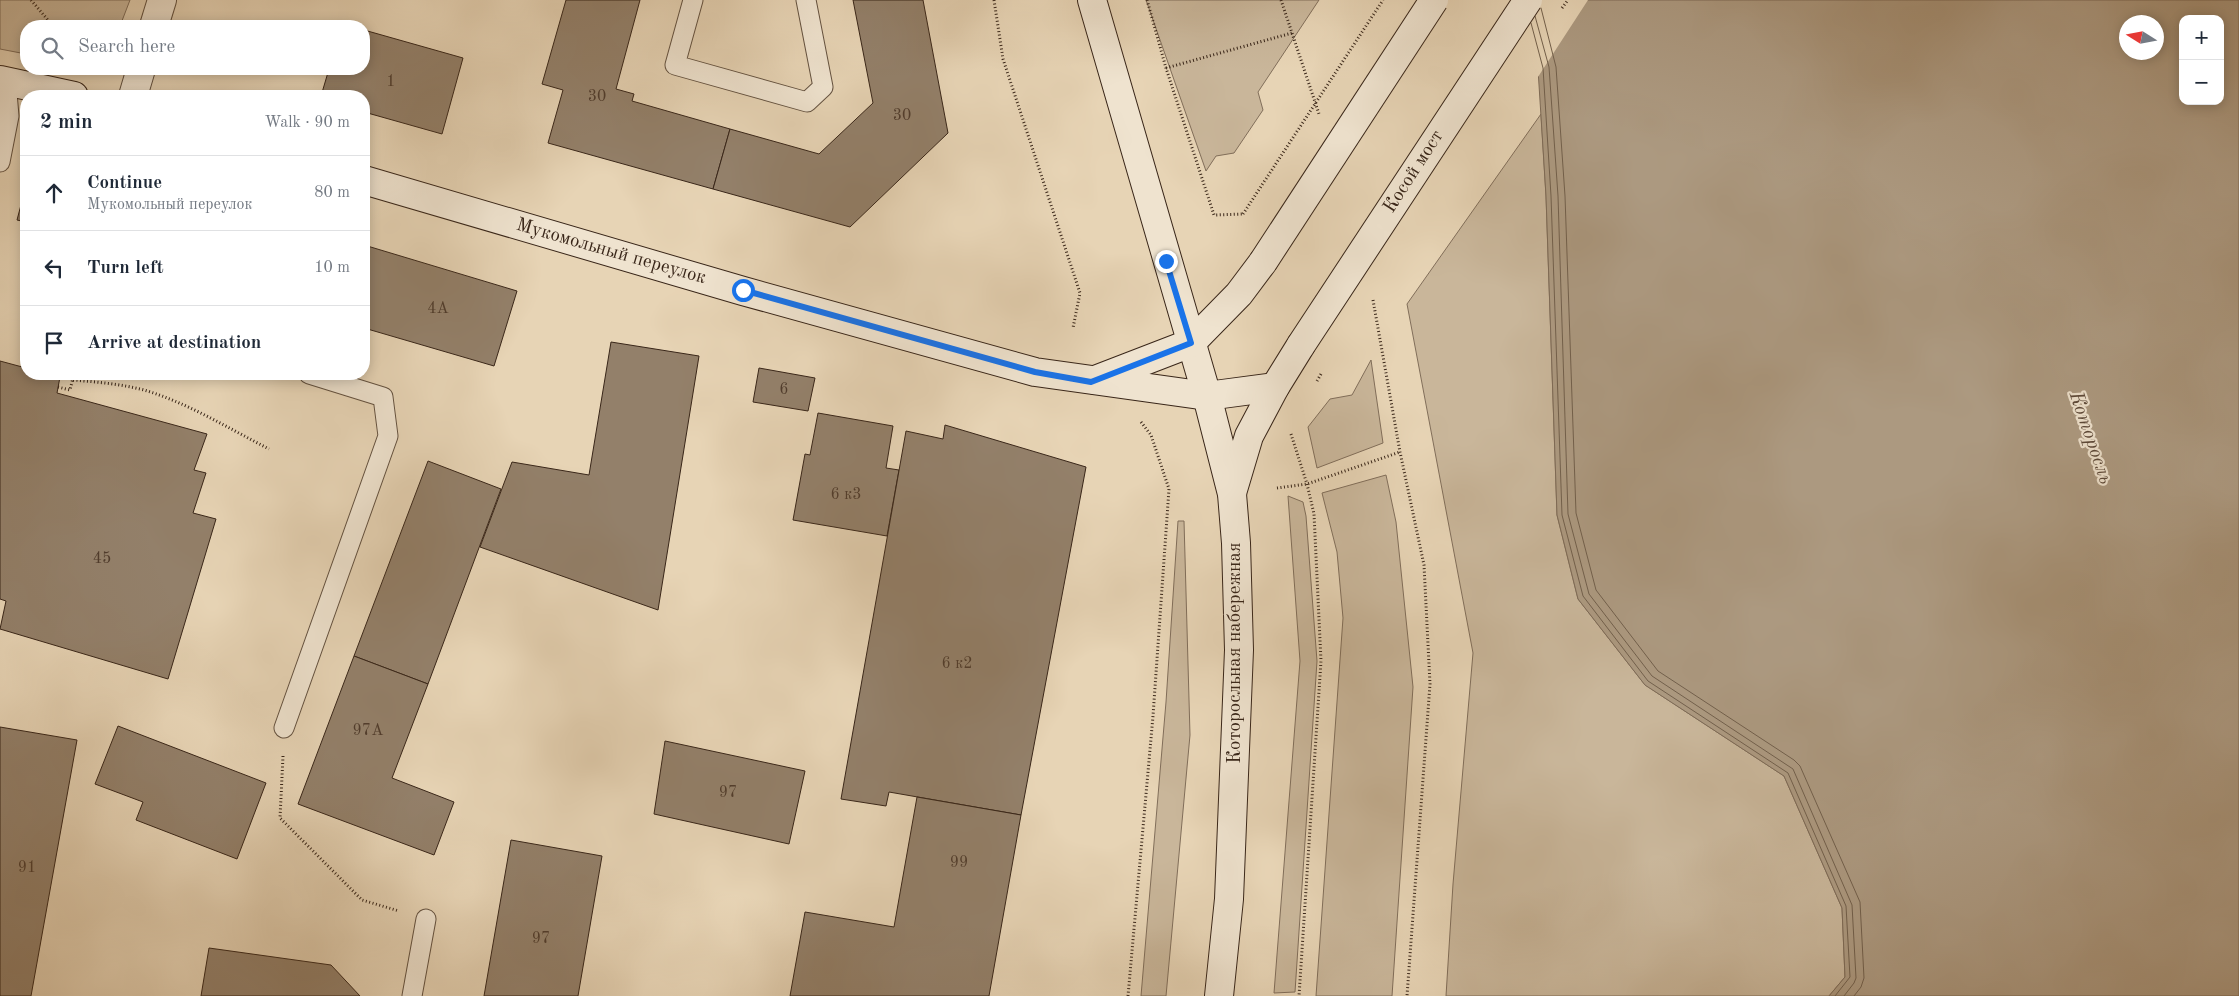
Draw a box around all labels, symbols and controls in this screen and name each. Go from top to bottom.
north arrow [2119,15,2164,60]
map controls [2179,15,2224,105]
button: + [2179,15,2224,60]
search box [20,20,370,75]
icon: search [38,34,66,62]
text: Search here [78,38,175,57]
button: − [2179,60,2224,105]
house number: 1 [386,74,396,90]
house number: 30 [588,89,606,105]
house number: 30 [893,108,911,124]
text: 2 min [40,112,93,133]
text: Walk · 90 m [264,115,350,131]
street label: Косой мост [1380,127,1448,217]
text: Continue [87,174,162,193]
icon: ahead [40,179,68,207]
text: 80 m [314,185,350,201]
text: Мукомольный переулок [87,197,253,213]
street label: Мукомольный переулок [514,216,709,288]
route end [1155,250,1178,273]
icon: left [40,254,68,282]
text: Turn left [87,259,164,278]
text: 10 m [314,260,350,276]
route start [732,279,755,302]
house number: 4А [427,301,449,317]
icon: arrive [40,329,68,357]
text: Arrive at destination [87,334,261,353]
house number: 6 [779,382,789,398]
water label: Которосль [2064,388,2115,487]
house number: 6 к3 [830,487,862,503]
street label: Которосльная набережная [1226,542,1245,764]
house number: 45 [93,551,111,567]
house number: 6 к2 [941,656,973,672]
house number: 97А [353,723,383,739]
house number: 97 [719,785,737,801]
house number: 99 [950,855,968,871]
house number: 91 [18,860,36,876]
house number: 97 [532,931,550,947]

